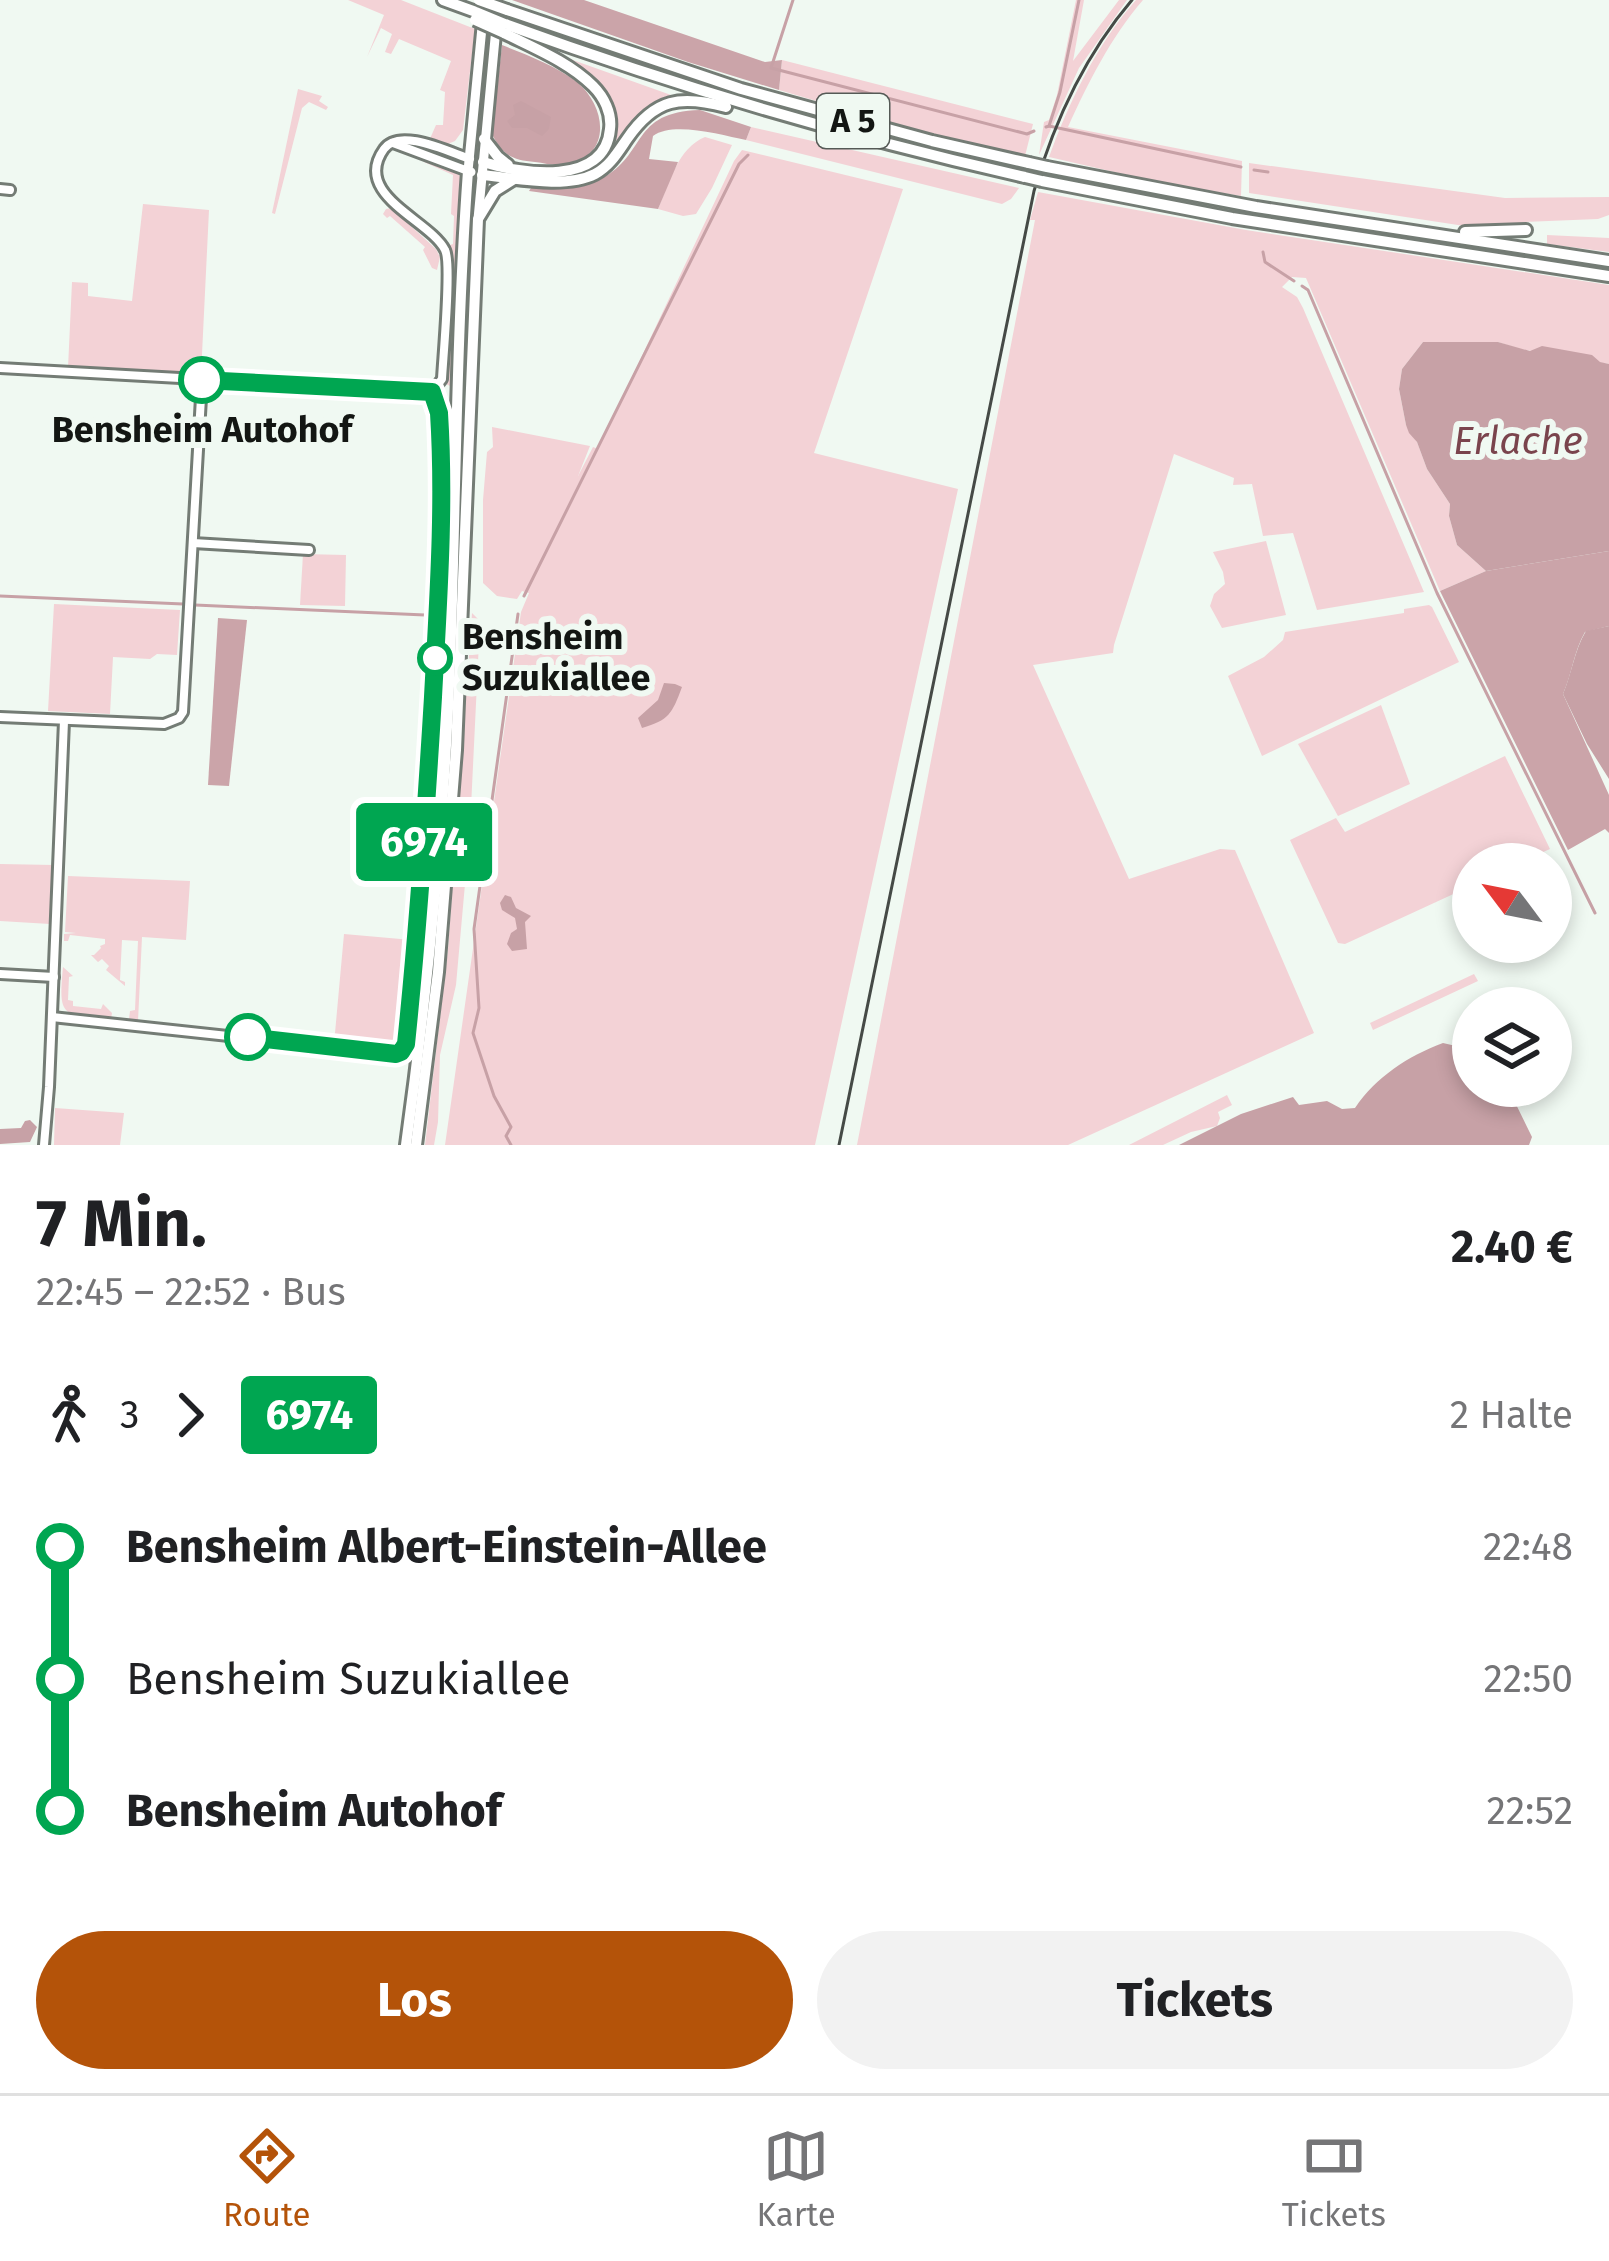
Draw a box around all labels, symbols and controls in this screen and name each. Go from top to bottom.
road number: A 5 [817,94,889,148]
marker: Bensheim Autohof [180,358,224,402]
place label: Bensheim Autohof [52,408,356,452]
water label: Erlache [1453,418,1583,464]
place label: Bensheim Suzukiallee [462,615,650,700]
marker: Bensheim Suzukiallee [419,642,451,674]
line badge: 6974 [340,803,508,881]
text: 6974 [380,817,468,867]
north arrow [1452,843,1572,963]
map controls [1452,843,1572,1107]
button: layers [1452,987,1572,1107]
unlabelled marker [226,1015,270,1059]
text: 7 Min. [36,1184,207,1263]
text: 2.40 € [1451,1220,1573,1274]
text: 22:45 – 22:52 · Bus [36,1269,346,1315]
icon: walk [36,1382,102,1448]
icon: forward [157,1382,223,1448]
text: 6974 [265,1390,353,1440]
text: 3 [120,1392,139,1438]
text: 2 Halte [1450,1392,1573,1438]
text: Bensheim Albert-Einstein-Allee [126,1520,767,1574]
text: 22:48 [1483,1524,1573,1570]
text: Bensheim Suzukiallee [126,1652,570,1706]
text: 22:50 [1484,1656,1573,1702]
text: Bensheim Autohof [126,1784,502,1838]
text: 22:52 [1486,1788,1573,1834]
button: Los [36,1931,793,2069]
button: Tickets [817,1931,1573,2069]
tab: Route [223,2123,310,2235]
tab: Karte [756,2123,836,2235]
tab: Tickets [1282,2123,1386,2235]

